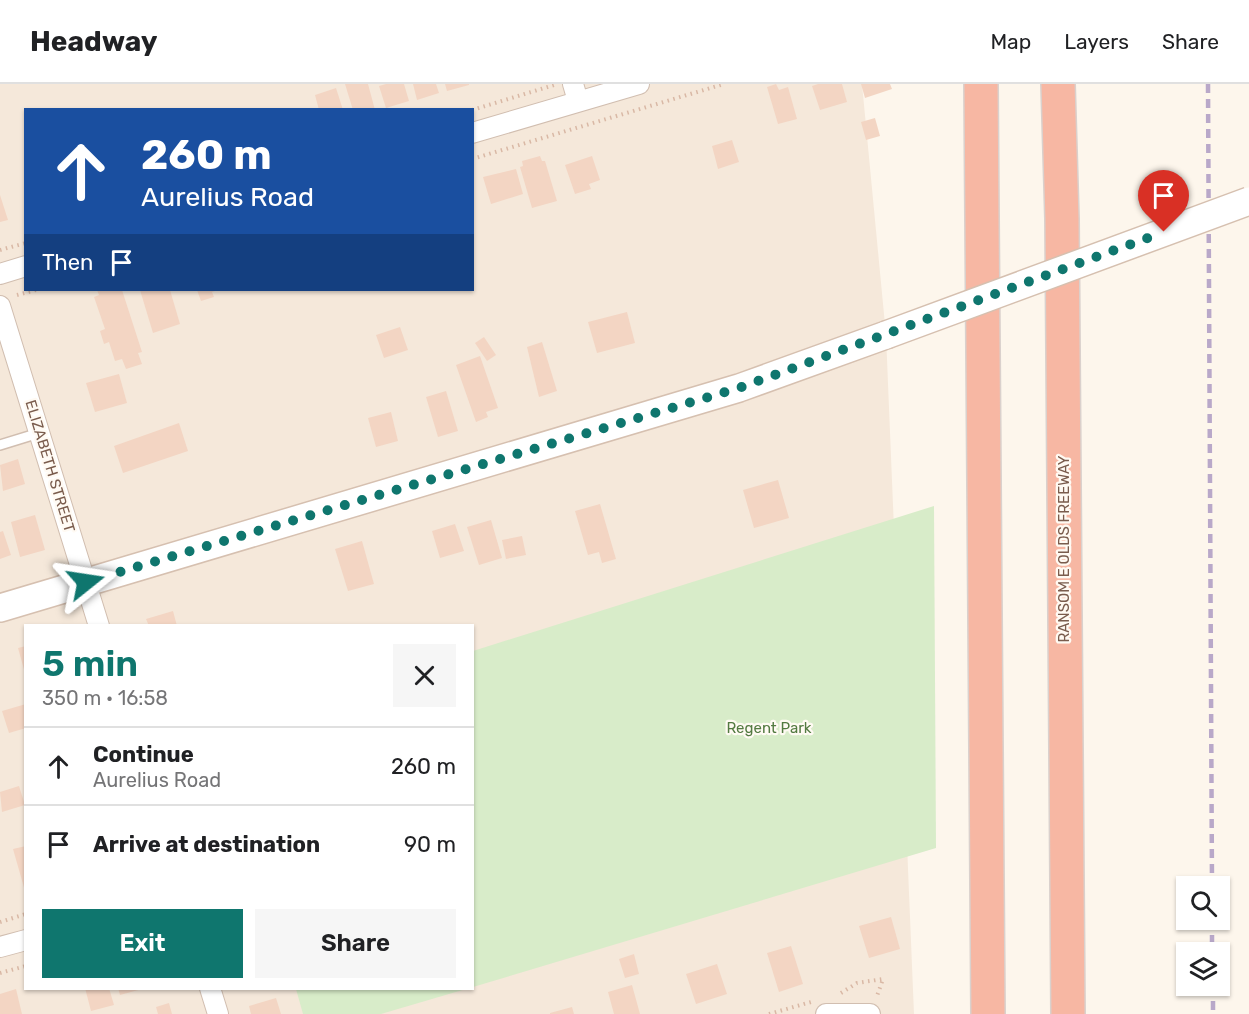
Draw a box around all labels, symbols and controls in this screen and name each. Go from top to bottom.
text: Headway [30,25,157,58]
text: Map [990,29,1031,54]
text: Layers [1064,29,1129,54]
text: Share [1162,29,1219,54]
text: 260 m [141,130,272,180]
icon: ahead [42,132,120,210]
pin [1138,170,1189,232]
icon: arrive [1147,179,1180,212]
text: Aurelius Road [141,181,314,213]
icon: arrive [105,246,138,279]
text: Then [42,249,93,276]
street label: ELIZABETH STREET [21,398,79,535]
street label: RANSOM E OLDS FREEWAY [1055,455,1073,643]
position arrow [54,550,118,614]
text: 5 min [42,642,138,685]
button: close [393,644,456,707]
text: 350 m · 16:58 [42,686,168,710]
park label: Regent Park [726,719,812,737]
text: Continue [93,741,194,768]
icon: ahead [42,750,75,783]
text: 260 m [391,753,456,780]
text: Aurelius Road [93,768,221,792]
icon: arrive [42,828,75,861]
text: Arrive at destination [93,831,320,858]
text: 90 m [404,831,456,858]
map controls [1176,876,1230,996]
button: search [1176,876,1230,930]
button: Exit [42,909,243,978]
button: Share [255,909,456,978]
button: layers [1176,942,1230,996]

